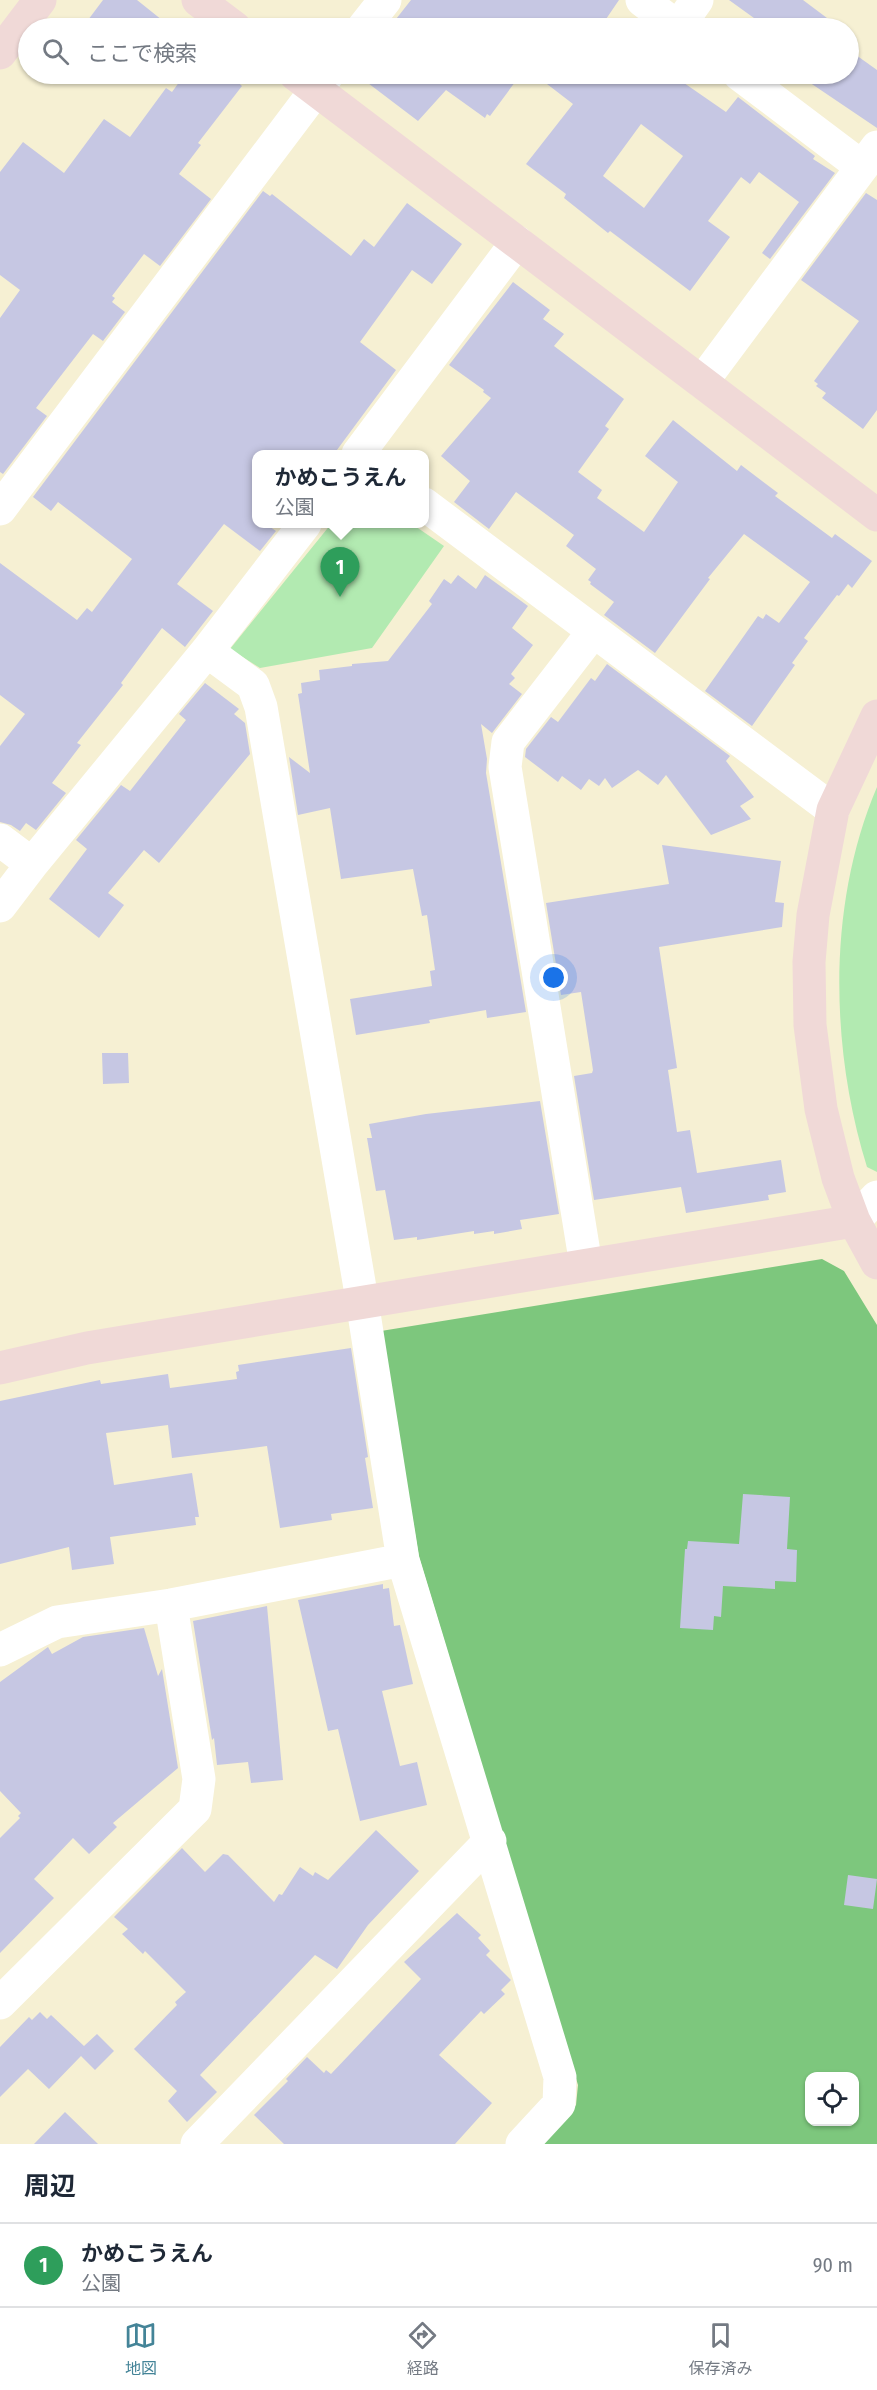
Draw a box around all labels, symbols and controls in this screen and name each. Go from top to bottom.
search box [18,18,859,84]
icon: search [39,35,72,68]
text: ここで検索 [87,40,197,67]
popup [252,450,429,528]
text: かめこうえん [274,464,407,491]
text: 公園 [274,495,314,519]
pin: 1 [320,548,360,597]
your location [539,963,568,992]
map controls [805,2072,859,2126]
button: locate [805,2072,859,2126]
text: 周辺 [24,2171,76,2202]
text: かめこうえん [81,2240,213,2267]
text: 1 [39,2253,48,2277]
text: 90 m [813,2253,853,2277]
text: 公園 [81,2271,121,2295]
tab: 地図 [124,2319,157,2379]
tab: 経路 [406,2319,439,2379]
tab: 保存済み [688,2319,752,2379]

